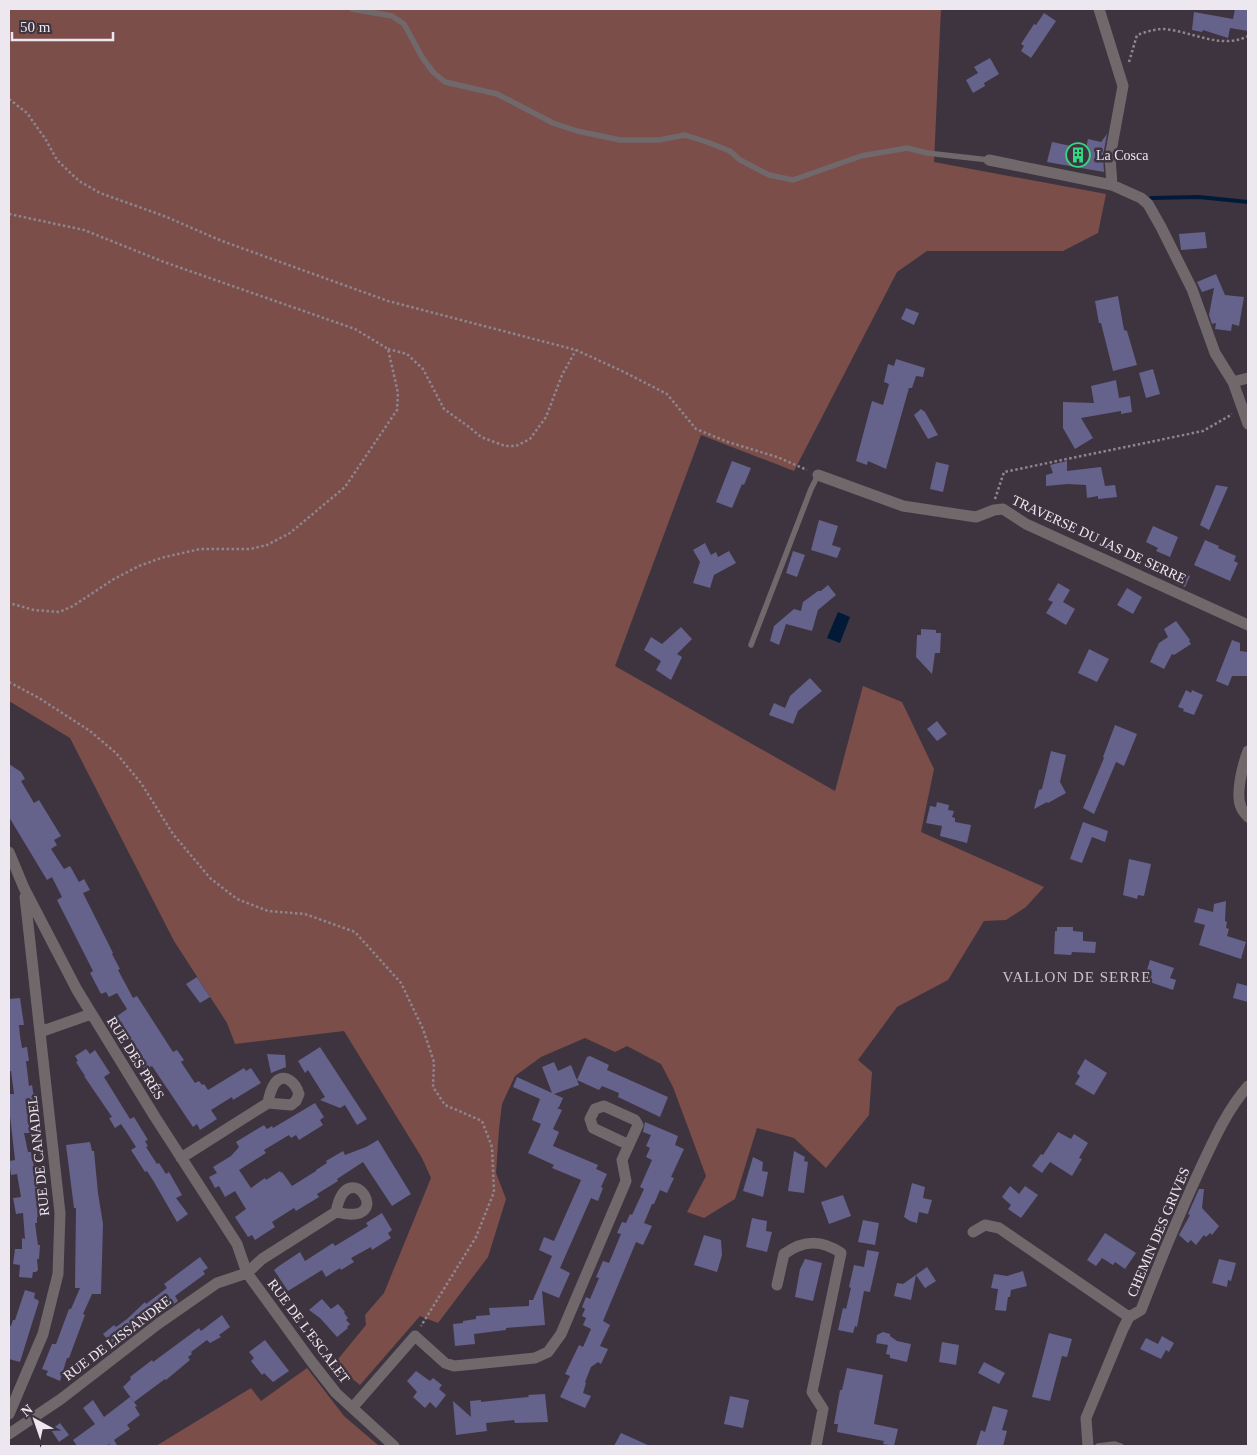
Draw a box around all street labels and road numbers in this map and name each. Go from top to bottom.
street label: TRAVERSE DU JAS DE SERRE [1009,492,1188,586]
street label: RUE DES PRÉS [104,1014,168,1102]
street label: RUE DE CANADEL [25,1095,52,1217]
street label: CHEMIN DES GRIVES [1124,1165,1193,1299]
street label: RUE DE L'ESCALET [265,1276,353,1387]
street label: RUE DE LISSANDRE [61,1293,174,1384]

